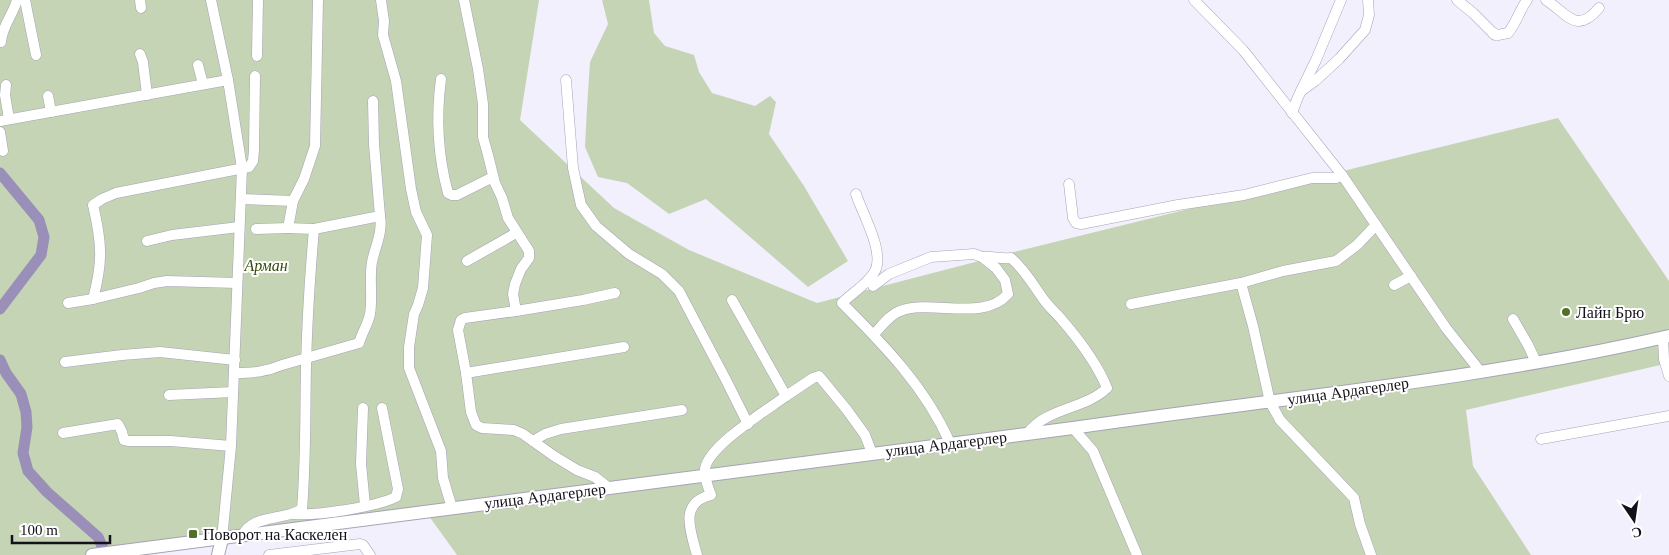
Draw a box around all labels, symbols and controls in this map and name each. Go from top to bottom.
park label: Арман [243,257,288,275]
place label: Лайн Брю [1576,304,1644,322]
marker: Лайн Брю [1560,306,1572,318]
street label: улица Ардагерлер [1286,374,1410,409]
street label: улица Ардагерлер [884,428,1008,461]
street label: улица Ардагерлер [483,480,607,513]
north arrow [1609,495,1659,545]
scale bar [12,512,110,544]
text: 100 m [20,522,58,538]
text: С [1630,524,1643,541]
place label: Поворот на Каскелен [203,526,348,544]
marker: Поворот на Каскелен [187,528,199,540]

